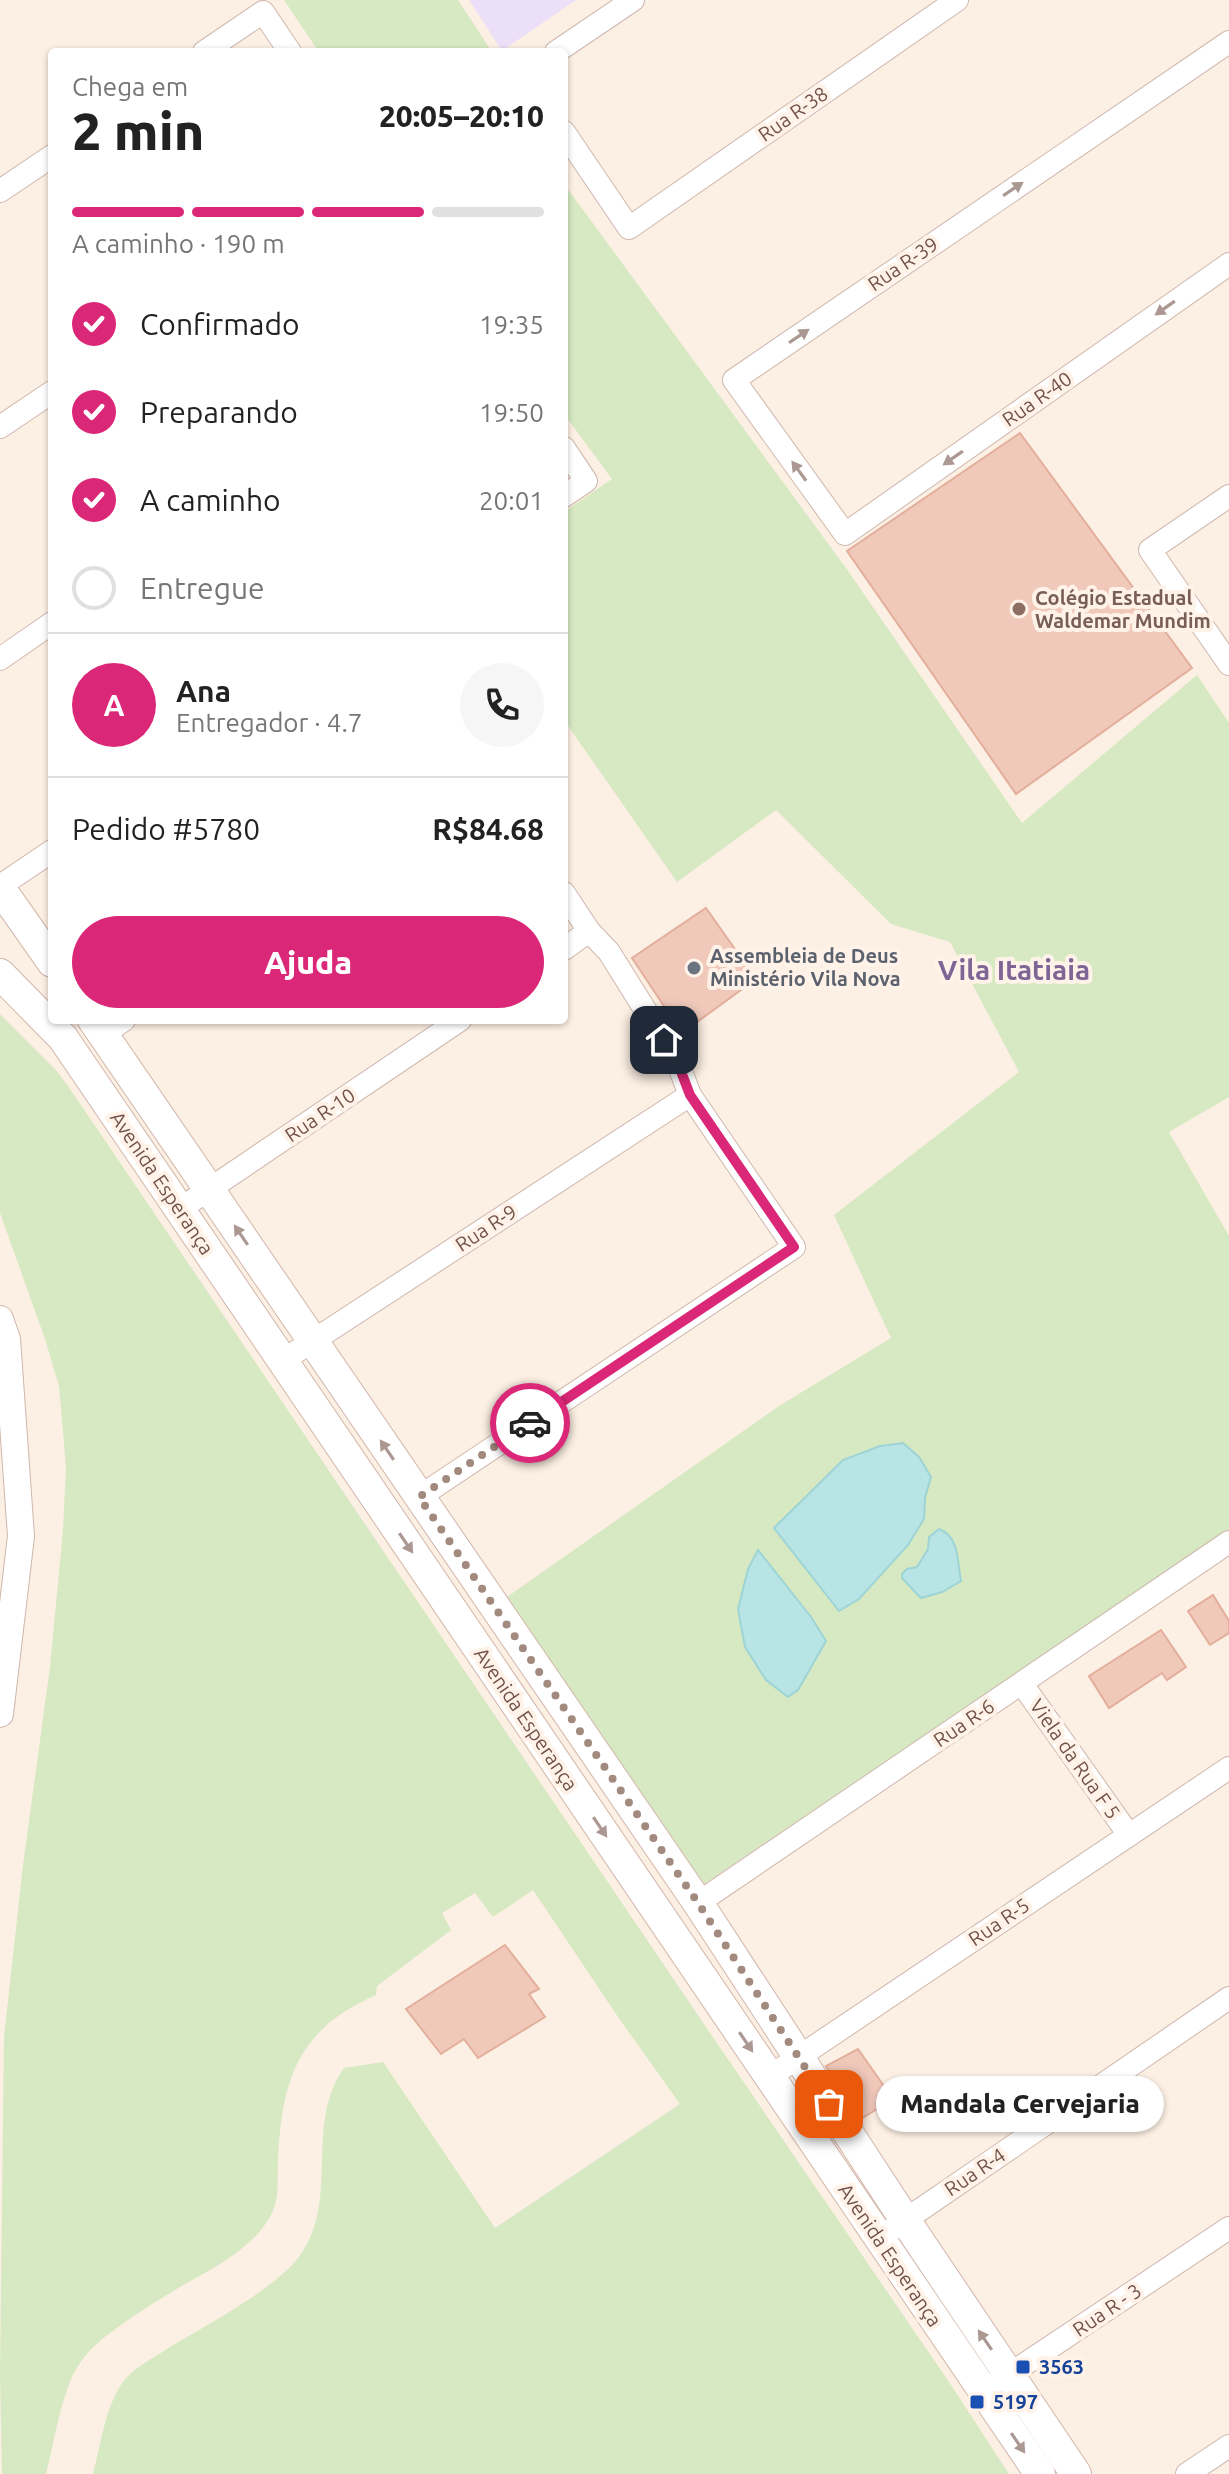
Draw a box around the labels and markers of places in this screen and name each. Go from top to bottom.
place label: Colégio Estadual Waldemar Mundim [1035,586,1211,632]
marker: Colégio Estadual Waldemar Mundim [1010,600,1028,618]
place label: Assembleia de Deus Ministério Vila Nova [710,944,901,990]
marker: Assembleia de Deus Ministério Vila Nova [685,959,703,977]
pin [630,1006,698,1074]
pin [795,2070,863,2138]
callout: Mandala Cervejaria [877,2076,1165,2132]
place label: 3563 [1039,2355,1084,2378]
marker: 3563 [1014,2358,1032,2376]
place label: 5197 [993,2390,1038,2413]
marker: 5197 [968,2393,986,2411]

